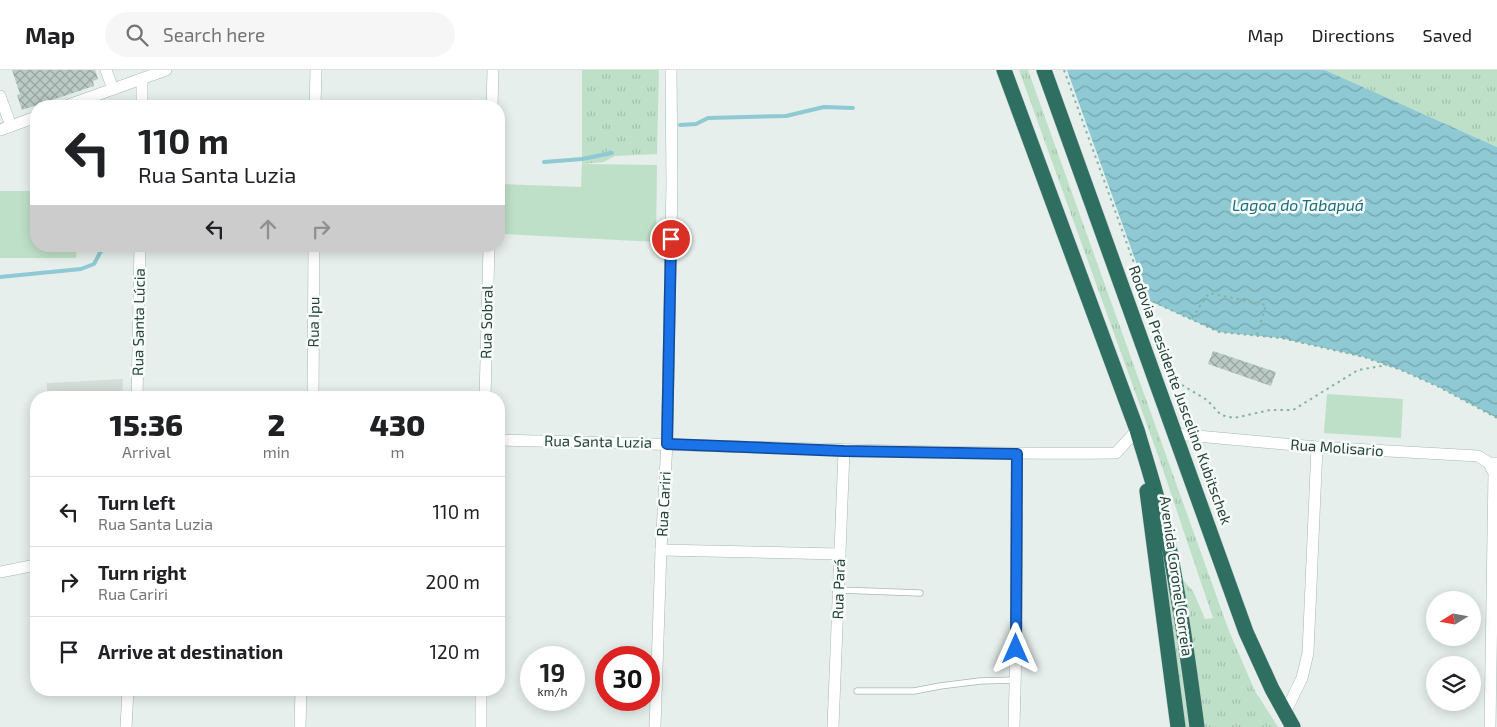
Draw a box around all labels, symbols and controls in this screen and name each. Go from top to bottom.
search box [105,12,455,57]
text: Map [25,20,75,49]
icon: search [123,21,151,49]
text: Search here [163,23,265,46]
text: Map [1247,24,1284,46]
text: Directions [1312,24,1395,46]
text: Saved [1423,24,1472,46]
text: 110 m [138,119,229,161]
icon: left [55,120,120,185]
text: Rua Santa Luzia [138,161,296,187]
water label: Lagoa do Tabapuá [1232,195,1364,214]
icon: left [201,215,229,243]
icon: ahead [254,215,282,243]
icon: right [307,215,335,243]
pin [650,218,692,260]
icon: arrive [657,225,685,253]
street label: Rodovia Presidente Juscelino Kubitschek [1126,263,1236,527]
street label: Rua Santa Lúcia [128,268,148,376]
street label: Rua Sobral [476,284,496,359]
street label: Rua Ipu [304,297,322,347]
text: 15:36 [110,406,183,442]
text: 2 [267,406,285,442]
text: 430 [369,406,425,442]
street label: Rua Santa Luzia [544,431,652,451]
street label: Rua Molisario [1290,435,1384,459]
text: Arrival [122,442,171,461]
text: min [263,442,290,461]
text: m [390,442,404,461]
street label: Rua Cariri [652,471,674,537]
text: Turn left [98,491,175,514]
street label: Avenida Coronel Correia [1157,494,1197,657]
icon: left [55,498,83,526]
text: 110 m [433,500,480,523]
text: Rua Santa Luzia [98,514,213,533]
street label: Rua Pará [828,558,848,620]
text: Turn right [98,561,186,584]
icon: right [55,568,83,596]
text: 200 m [426,570,480,593]
text: Rua Cariri [98,584,168,603]
north arrow [1426,591,1481,646]
map controls [1426,591,1481,711]
position arrow [989,622,1041,674]
icon: arrive [55,638,83,666]
text: Arrive at destination [98,640,283,663]
text: 120 m [429,640,480,663]
speed limit sign: 30 [595,646,660,711]
button: layers [1426,656,1481,711]
text: 19 [540,657,565,687]
text: km/h [538,684,567,698]

